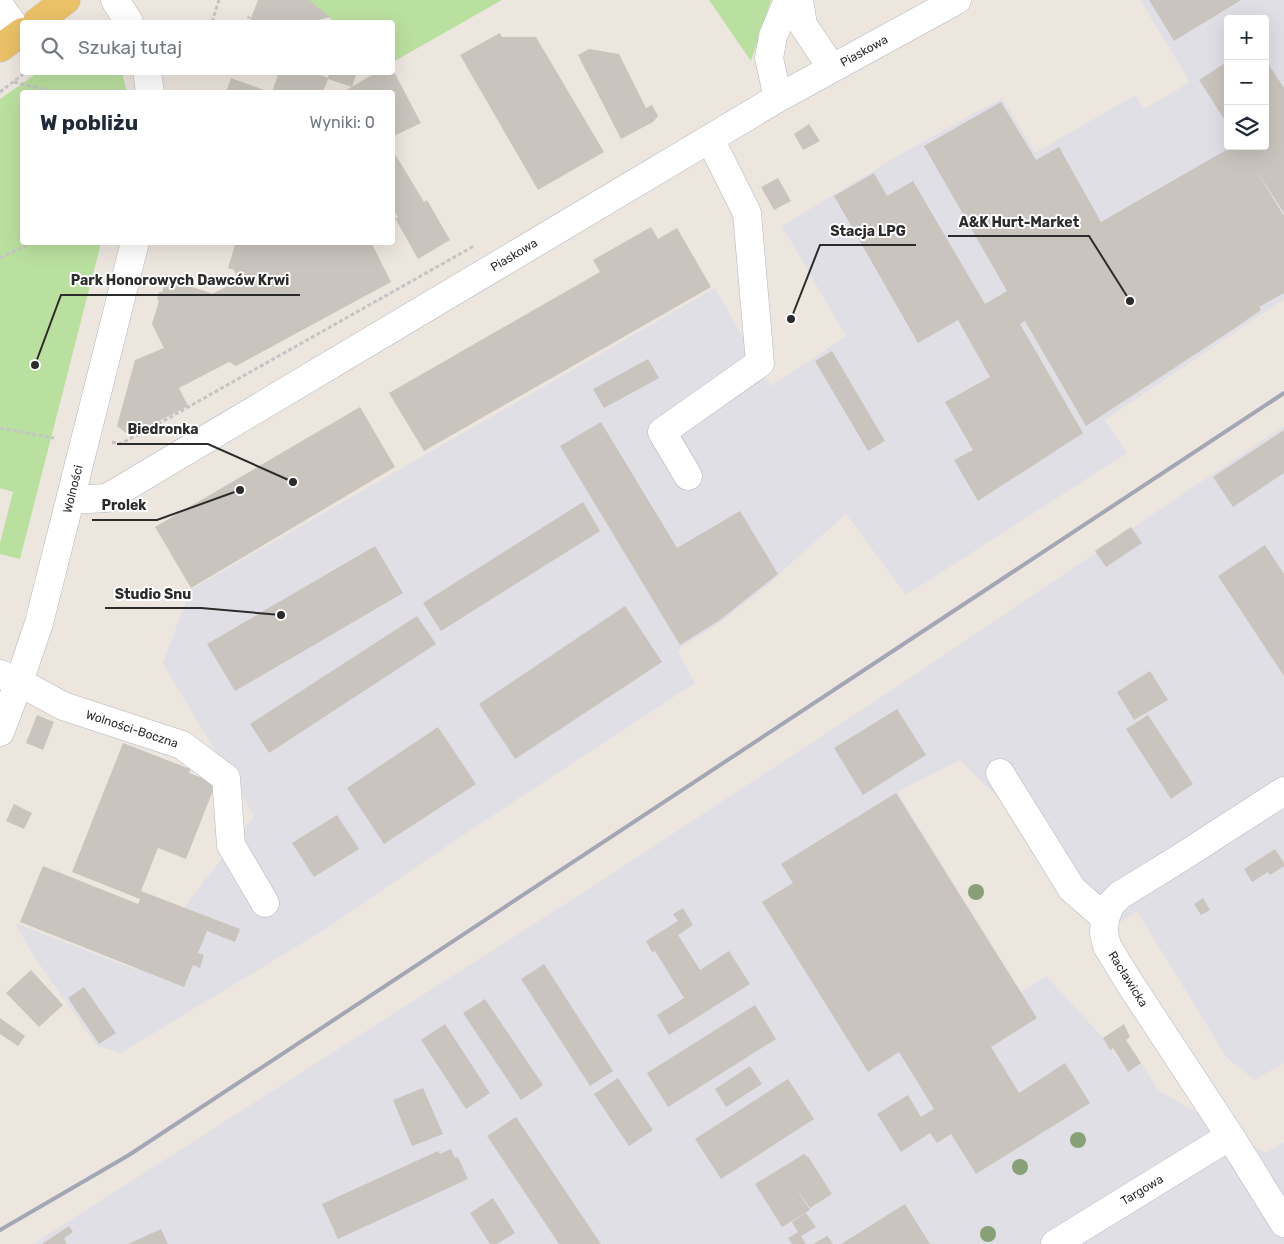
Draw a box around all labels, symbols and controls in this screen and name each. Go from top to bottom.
map controls [1224,15,1269,150]
button: + [1224,15,1269,60]
search box [20,20,395,75]
street label: Piaskowa [838,32,890,70]
icon: search [38,34,66,62]
text: Szukaj tutaj [78,36,182,59]
button: − [1224,60,1269,105]
button: layers [1224,105,1269,150]
text: W pobliżu [40,110,138,135]
text: Wyniki: 0 [309,113,375,132]
callout: A&K Hurt-Market [948,207,1089,236]
text: A&K Hurt-Market [959,214,1080,231]
callout: Stacja LPG [820,216,916,245]
text: Stacja LPG [830,223,906,240]
street label: Piaskowa [488,236,540,274]
callout: Park Honorowych Dawców Krwi [61,266,300,295]
text: Park Honorowych Dawców Krwi [71,272,289,289]
callout: Biedronka [117,415,208,444]
text: Biedronka [127,421,199,438]
street label: Wolności [60,463,86,514]
callout: Prolek [92,491,157,520]
text: Prolek [102,497,147,514]
callout: Studio Snu [105,579,201,608]
text: Studio Snu [115,586,191,603]
street label: Wolności-Boczna [84,707,180,751]
street label: Racławicka [1105,949,1151,1009]
street label: Targowa [1118,1172,1166,1208]

